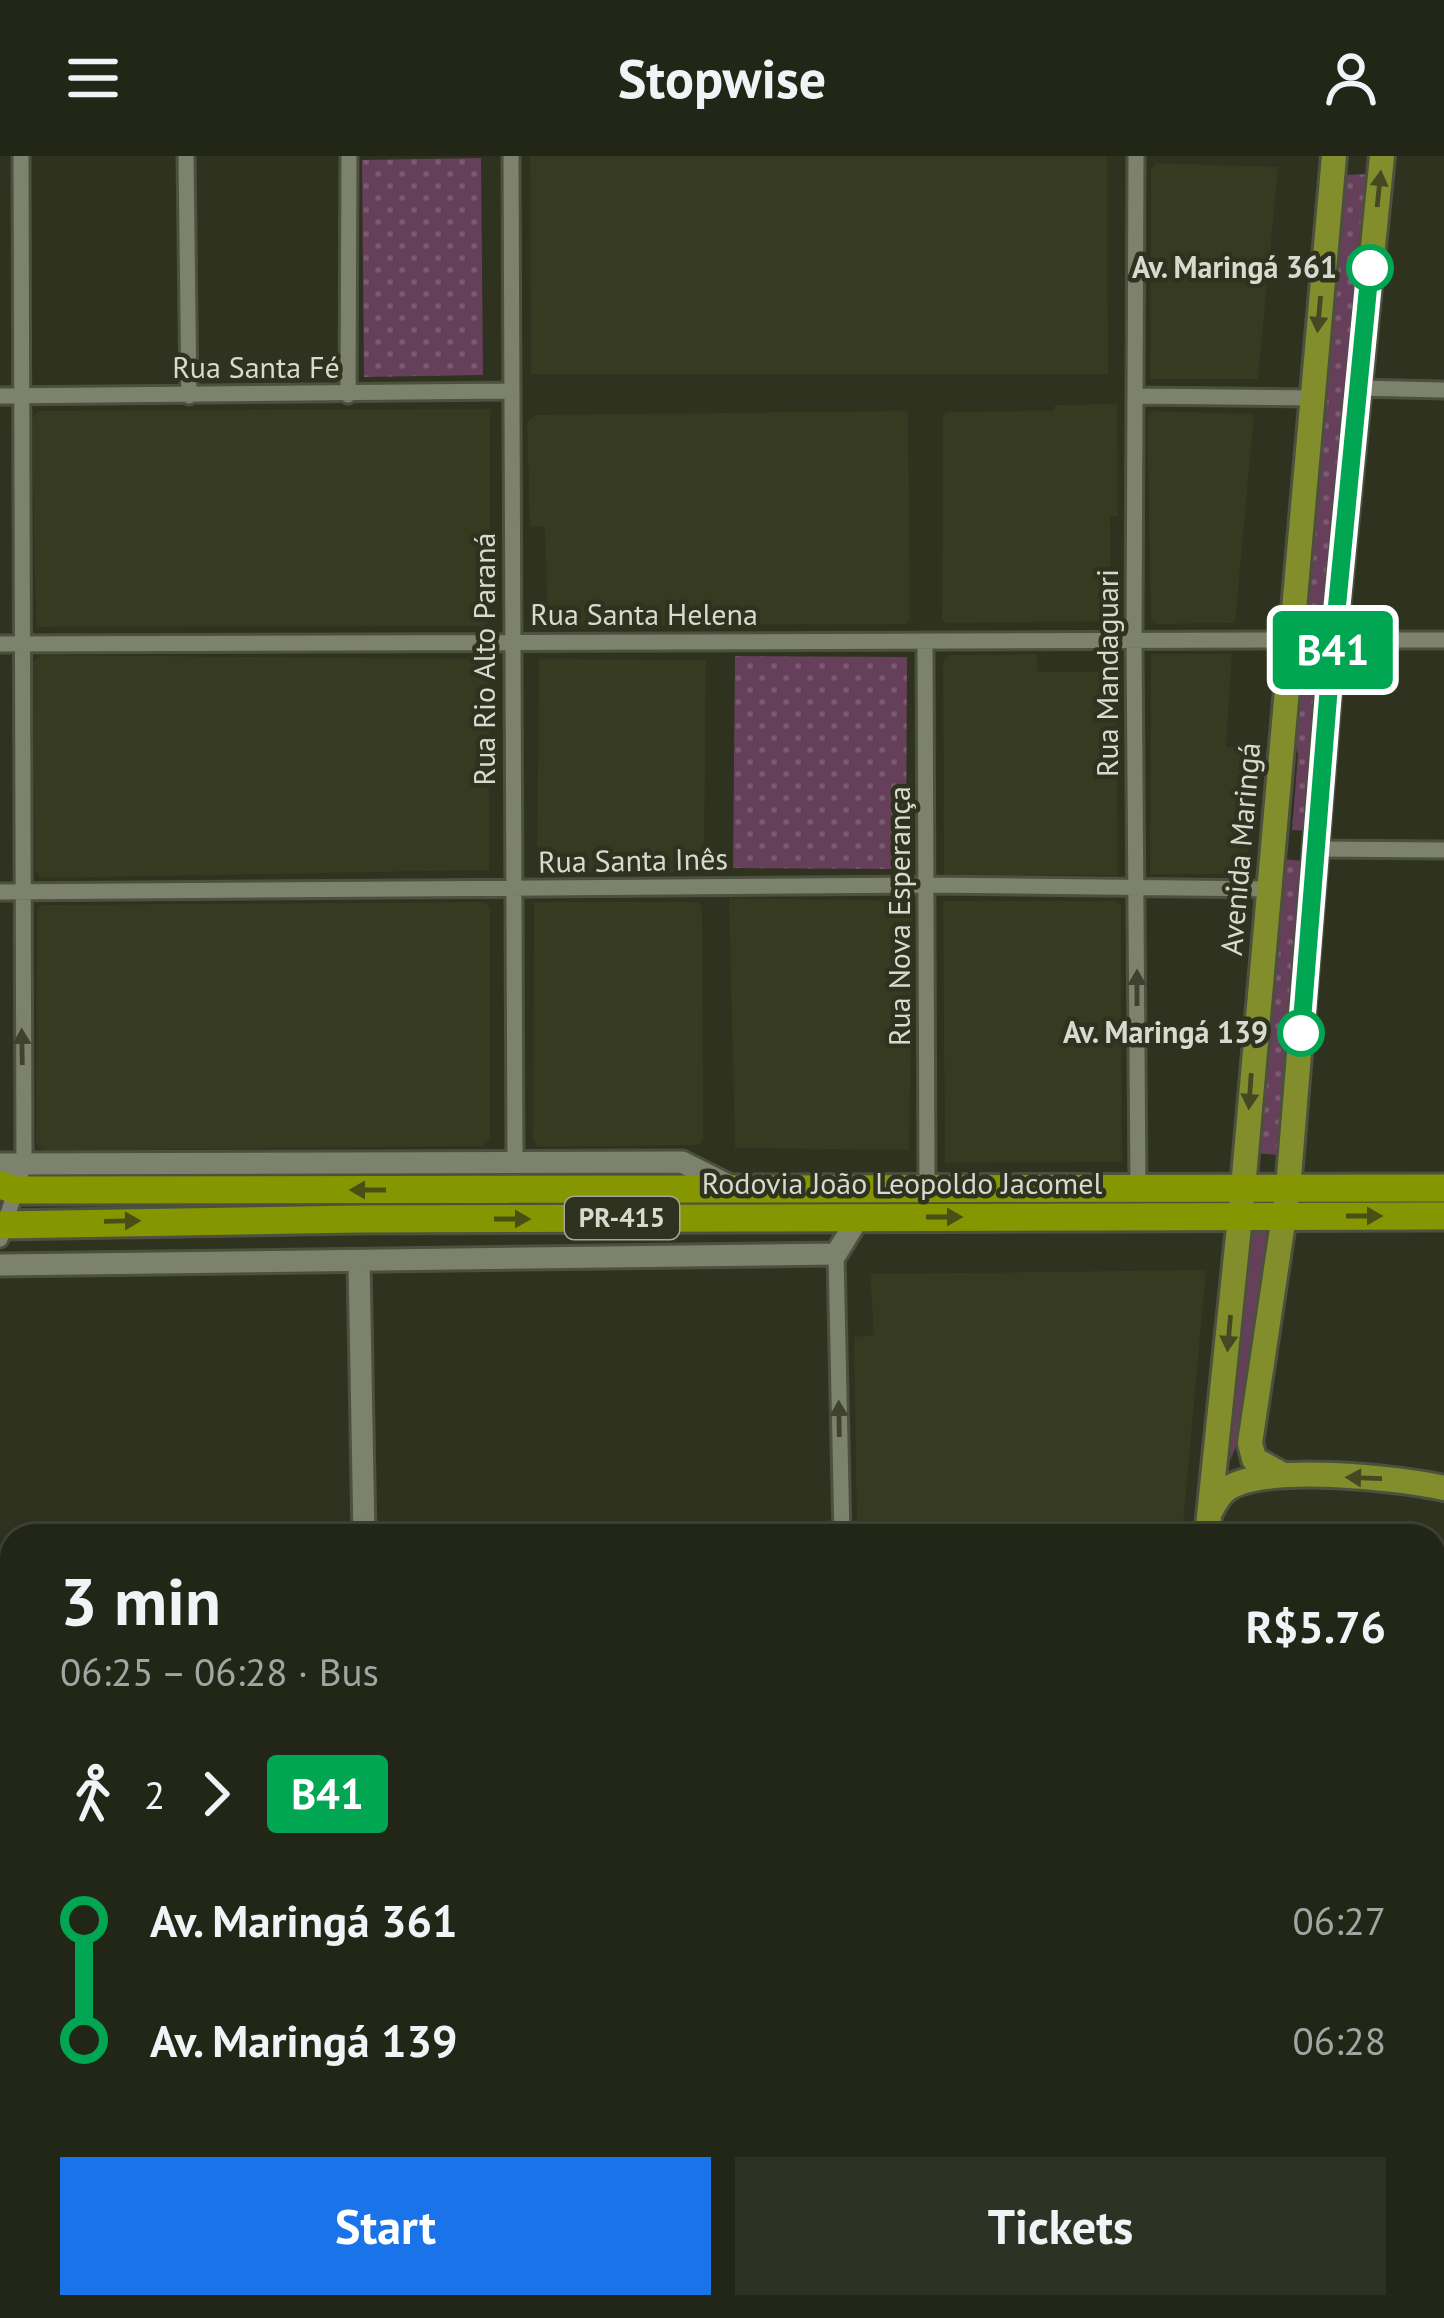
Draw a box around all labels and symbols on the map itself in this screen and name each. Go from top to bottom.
one-way arrow [1369,170,1388,207]
marker: Av. Maringá 361 [1348,246,1392,290]
place label: Av. Maringá 361 [1132,247,1337,286]
one-way arrow [1309,296,1328,333]
street label: Rua Santa Fé [172,347,340,386]
street label: Rua Rio Alto Paraná [464,533,503,785]
street label: Rua Mandaguari [1087,569,1126,777]
street label: Rua Santa Helena [530,594,758,633]
line badge: B41 [1264,611,1402,689]
street label: Avenida Maringá [1211,741,1268,957]
street label: Rua Nova Esperança [879,786,918,1046]
street label: Rua Santa Inês [538,838,728,881]
one-way arrow [1127,968,1147,1006]
marker: Av. Maringá 139 [1279,1011,1323,1055]
place label: Av. Maringá 139 [1063,1012,1268,1051]
one-way arrow [13,1027,32,1065]
one-way arrow [1240,1073,1259,1110]
street label: Rodovia João Leopoldo Jacomel [702,1163,1102,1202]
one-way arrow [348,1180,386,1200]
road number: PR-415 [565,1197,679,1239]
one-way arrow [1346,1206,1384,1226]
one-way arrow [926,1207,964,1227]
one-way arrow [494,1209,532,1229]
one-way arrow [104,1212,142,1231]
one-way arrow [1219,1314,1238,1352]
one-way arrow [830,1399,849,1437]
one-way arrow [1344,1468,1382,1487]

